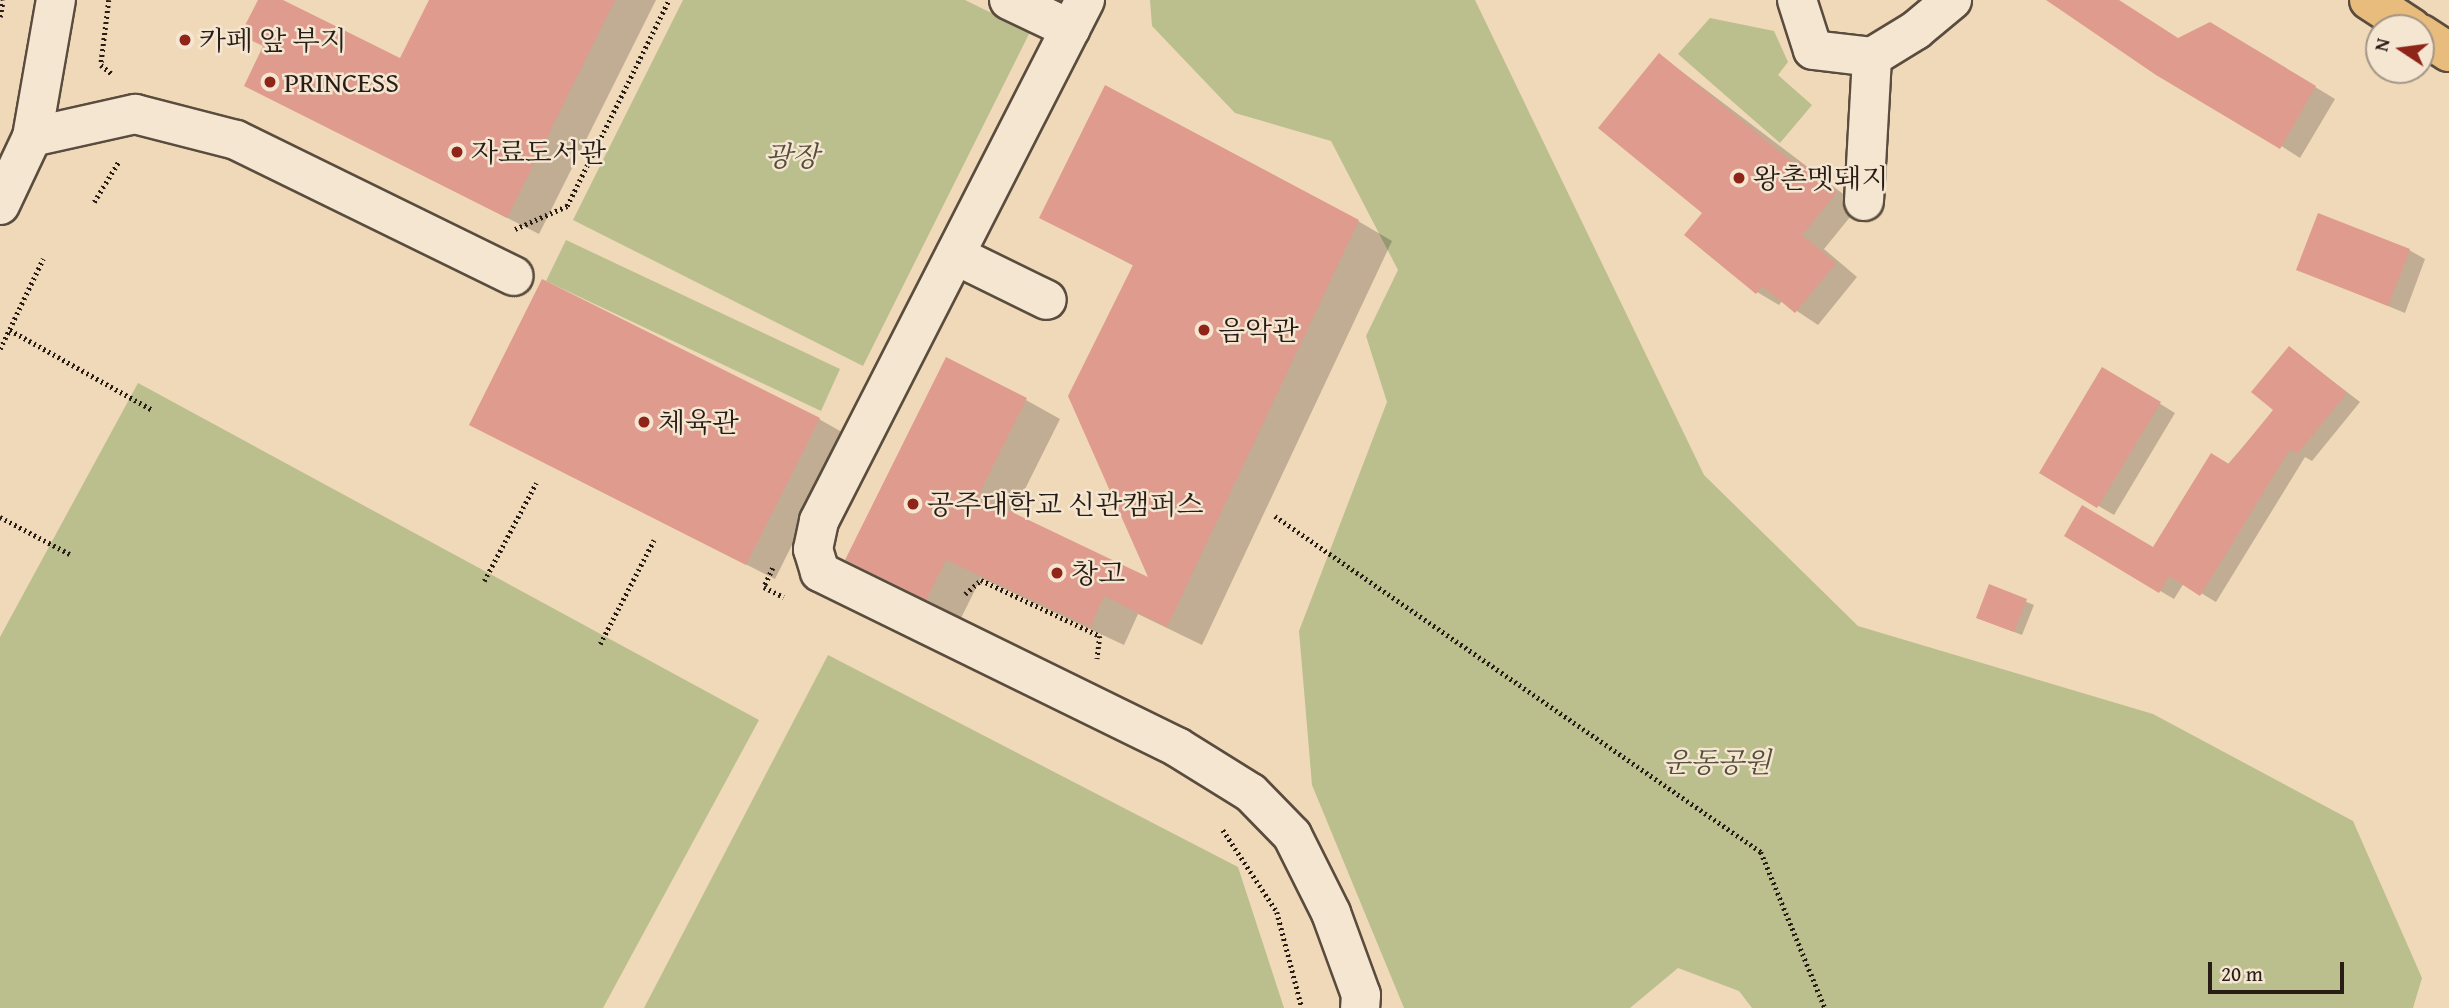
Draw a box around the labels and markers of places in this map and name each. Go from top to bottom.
place label: 카페 앞 부지 [199,23,347,57]
marker: 카페 앞 부지 [177,32,193,48]
place label: PRINCESS [284,65,399,99]
marker: PRINCESS [262,74,278,90]
place label: 자료도서관 [471,135,606,169]
marker: 자료도서관 [449,144,465,160]
place label: 왕촌멧돼지 [1753,161,1888,195]
marker: 왕촌멧돼지 [1731,170,1747,186]
place label: 음악관 [1218,313,1299,347]
marker: 음악관 [1196,322,1212,338]
place label: 체육관 [658,405,739,439]
marker: 체육관 [636,414,652,430]
place label: 공주대학교 신관캠퍼스 [927,487,1204,521]
marker: 공주대학교 신관캠퍼스 [905,496,921,512]
place label: 창고 [1071,556,1125,590]
marker: 창고 [1049,565,1065,581]

